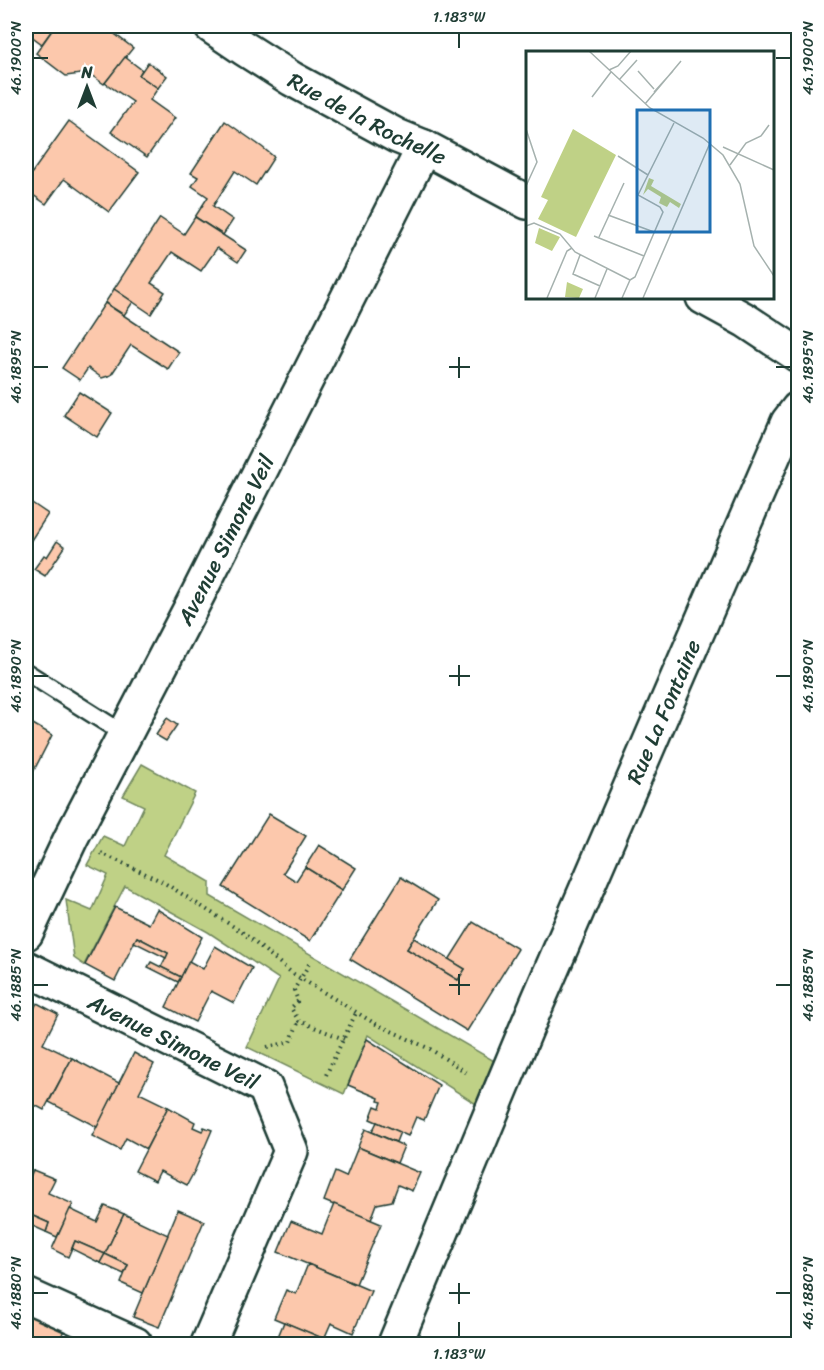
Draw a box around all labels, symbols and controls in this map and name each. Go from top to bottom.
text: 1.183°W [433,4,486,30]
text: 46.1900°N [3,20,29,95]
text: 46.1900°N [795,20,821,95]
inset map [526,51,773,298]
north arrow [57,57,117,117]
text: N [80,58,93,87]
street label: Rue de la Rochelle [281,61,454,175]
text: 46.1895°N [3,330,29,404]
text: 46.1895°N [795,330,821,404]
street label: Avenue Simone Veil [165,447,285,633]
street label: Rue La Fontaine [615,633,712,790]
text: 46.1890°N [3,639,29,713]
text: 46.1890°N [795,639,821,713]
text: 46.1885°N [3,948,29,1021]
text: 46.1885°N [795,948,821,1021]
street label: Avenue Simone Veil [80,982,267,1101]
text: 46.1880°N [3,1256,29,1330]
text: 46.1880°N [795,1256,821,1330]
text: 1.183°W [433,1341,486,1367]

